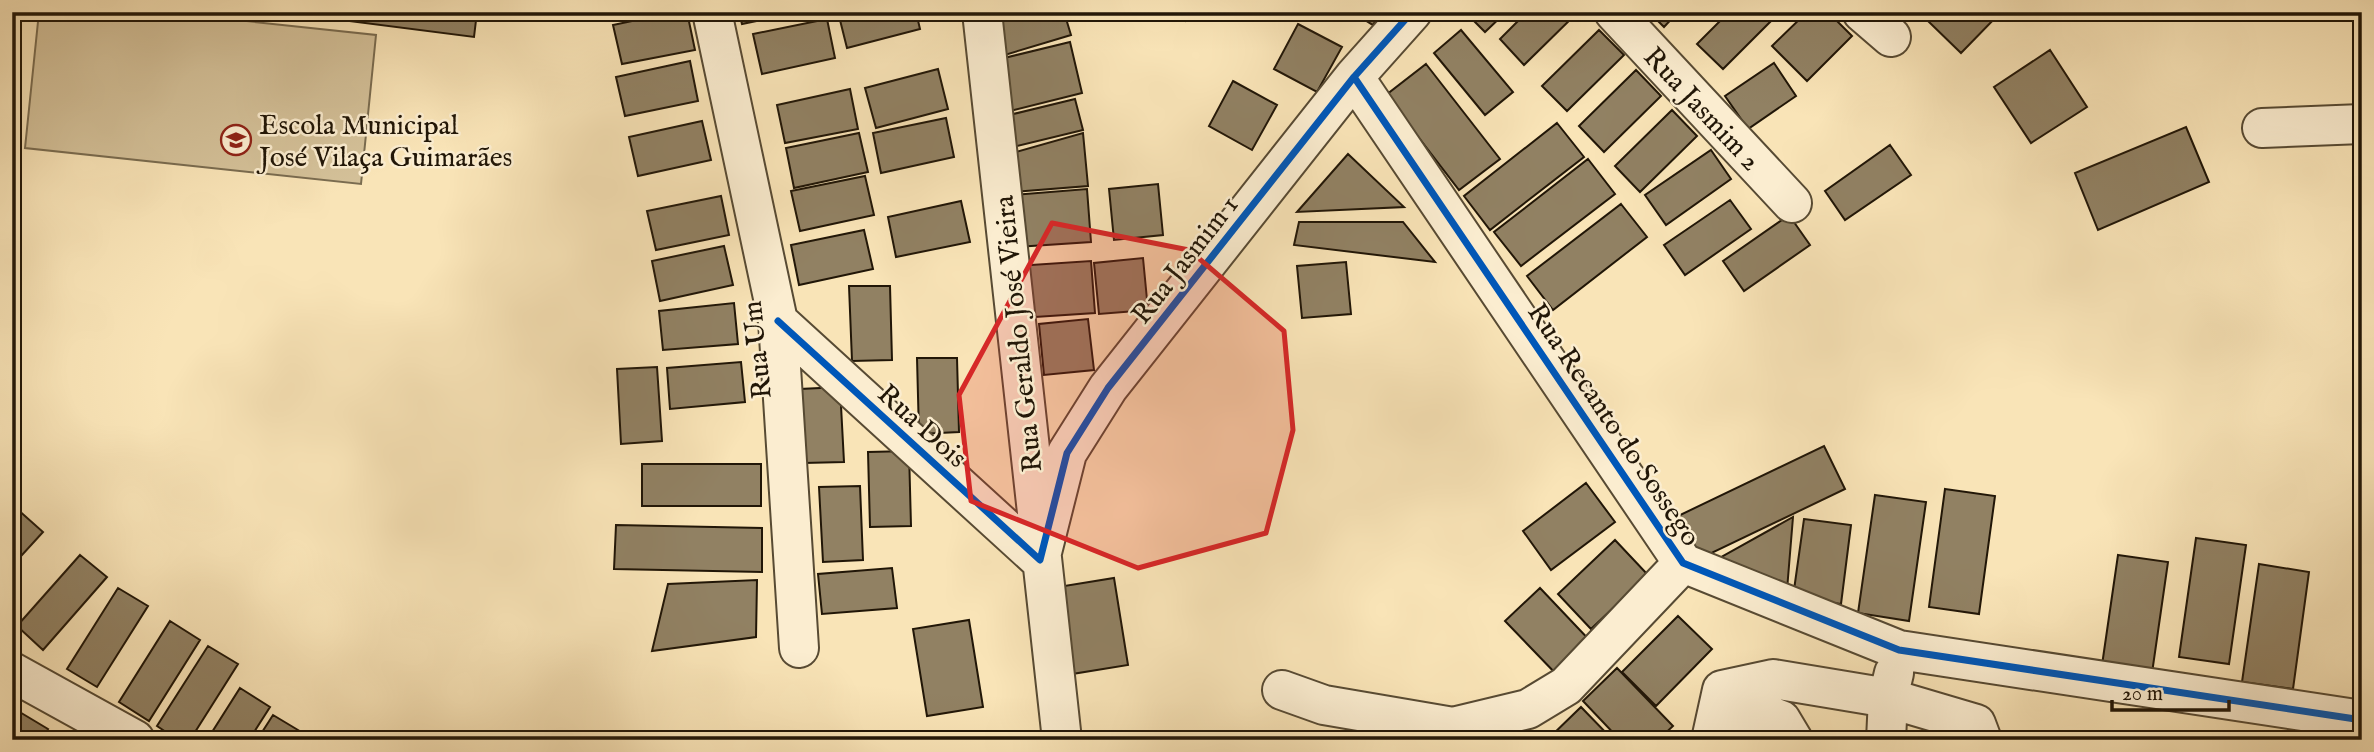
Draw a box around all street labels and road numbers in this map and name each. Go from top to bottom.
street label: Rua Jasmim 2 [1635,41,1767,179]
street label: Rua Jasmim 1 [1125,189,1247,332]
street label: Rua Geraldo José Vieira [987,193,1051,474]
street label: Rua Recanto do Sossego [1518,297,1707,554]
street label: Rua Um [736,299,781,401]
street label: Rua Dois [869,377,973,476]

